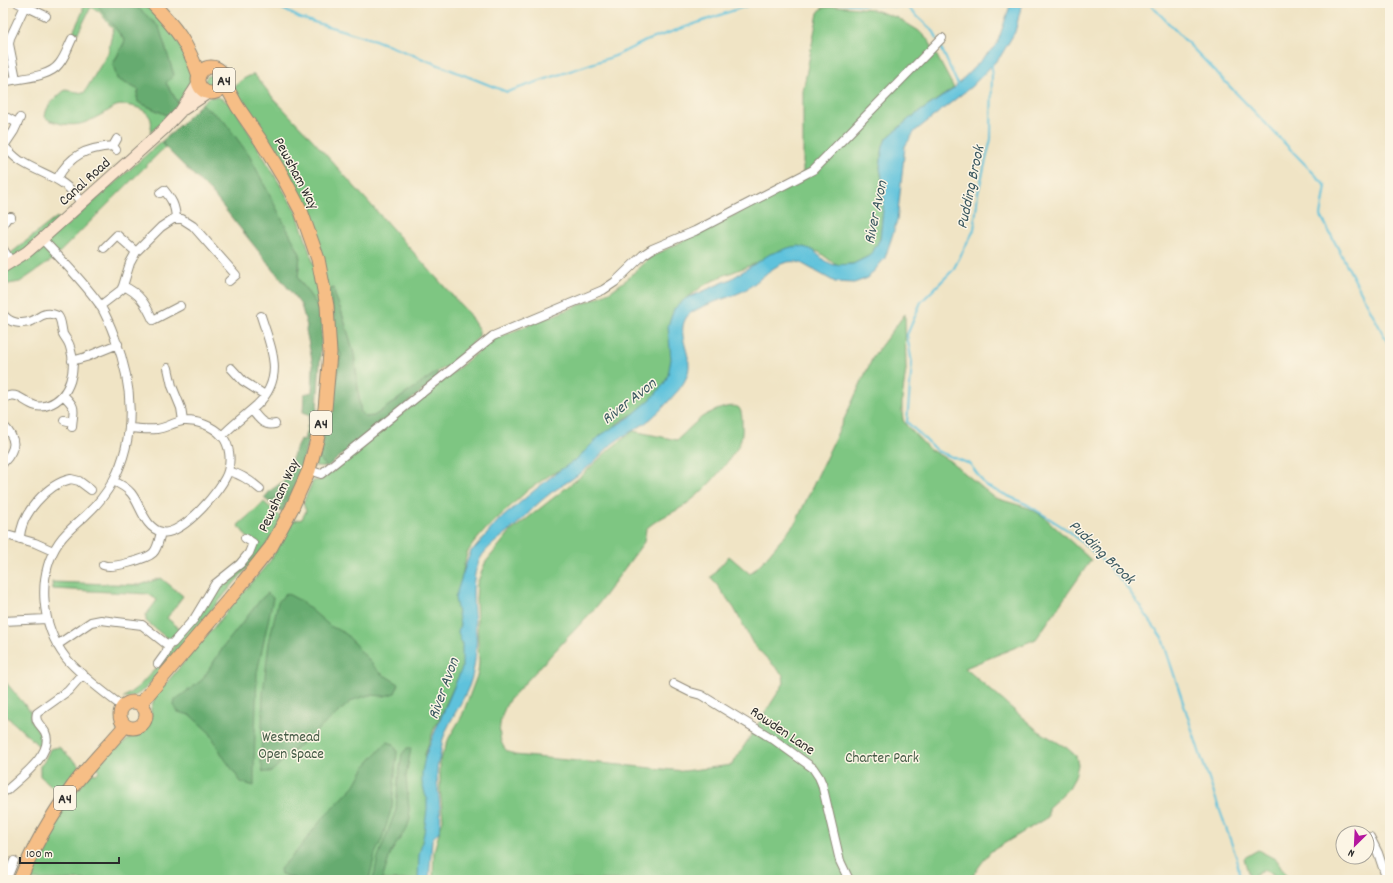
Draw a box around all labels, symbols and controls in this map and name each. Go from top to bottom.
road number: A4 [213,68,235,92]
street label: Pewsham Way [267,134,324,215]
water label: Pudding Brook [951,142,992,231]
street label: Canal Road [54,153,116,212]
water label: River Avon [859,178,894,246]
water label: River Avon [597,373,662,431]
road number: A4 [310,411,332,435]
street label: Pewsham Way [253,455,307,536]
water label: Pudding Brook [1063,515,1141,591]
water label: River Avon [423,654,466,723]
street label: Rowden Lane [745,702,819,762]
park label: Westmead Open Space [258,727,324,766]
park label: Charter Park [845,748,919,770]
road number: A4 [54,786,76,810]
north arrow [1335,825,1375,865]
scale bar [20,839,119,865]
text: N [1345,844,1357,861]
text: 100 m [26,846,53,863]

